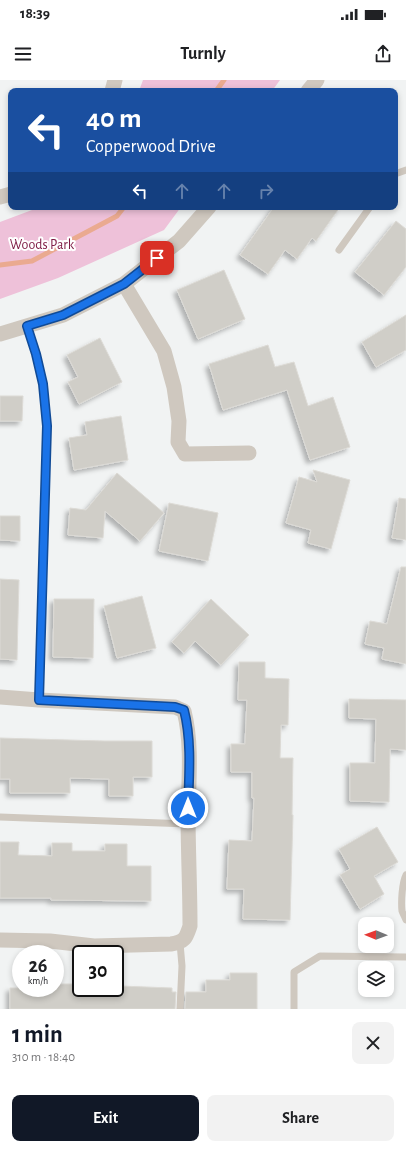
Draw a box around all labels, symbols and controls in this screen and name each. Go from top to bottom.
text: 18:39 [20,6,50,21]
icon: menu [12,43,34,65]
icon: share [372,43,394,65]
text: Turnly [180,45,226,63]
icon: left [20,104,72,156]
text: 40 m [86,105,142,133]
text: Copperwood Drive [86,138,216,156]
icon: left [129,180,151,202]
icon: ahead [171,180,193,202]
icon: ahead [213,180,235,202]
icon: right [255,180,277,202]
park label: Woods Park [10,238,75,252]
pin [140,241,174,275]
icon: arrive [146,247,168,269]
position arrow [167,787,209,829]
north arrow [358,917,394,953]
map controls [358,917,394,997]
speed limit sign: 30 [72,945,124,997]
text: 26 [28,956,48,976]
button: layers [358,961,394,997]
text: km/h [28,976,48,986]
button: close [352,1022,394,1064]
text: 1 min [12,1023,63,1047]
text: 310 m · 18:40 [12,1051,75,1064]
button: Exit [12,1095,199,1141]
button: Share [207,1095,394,1141]

